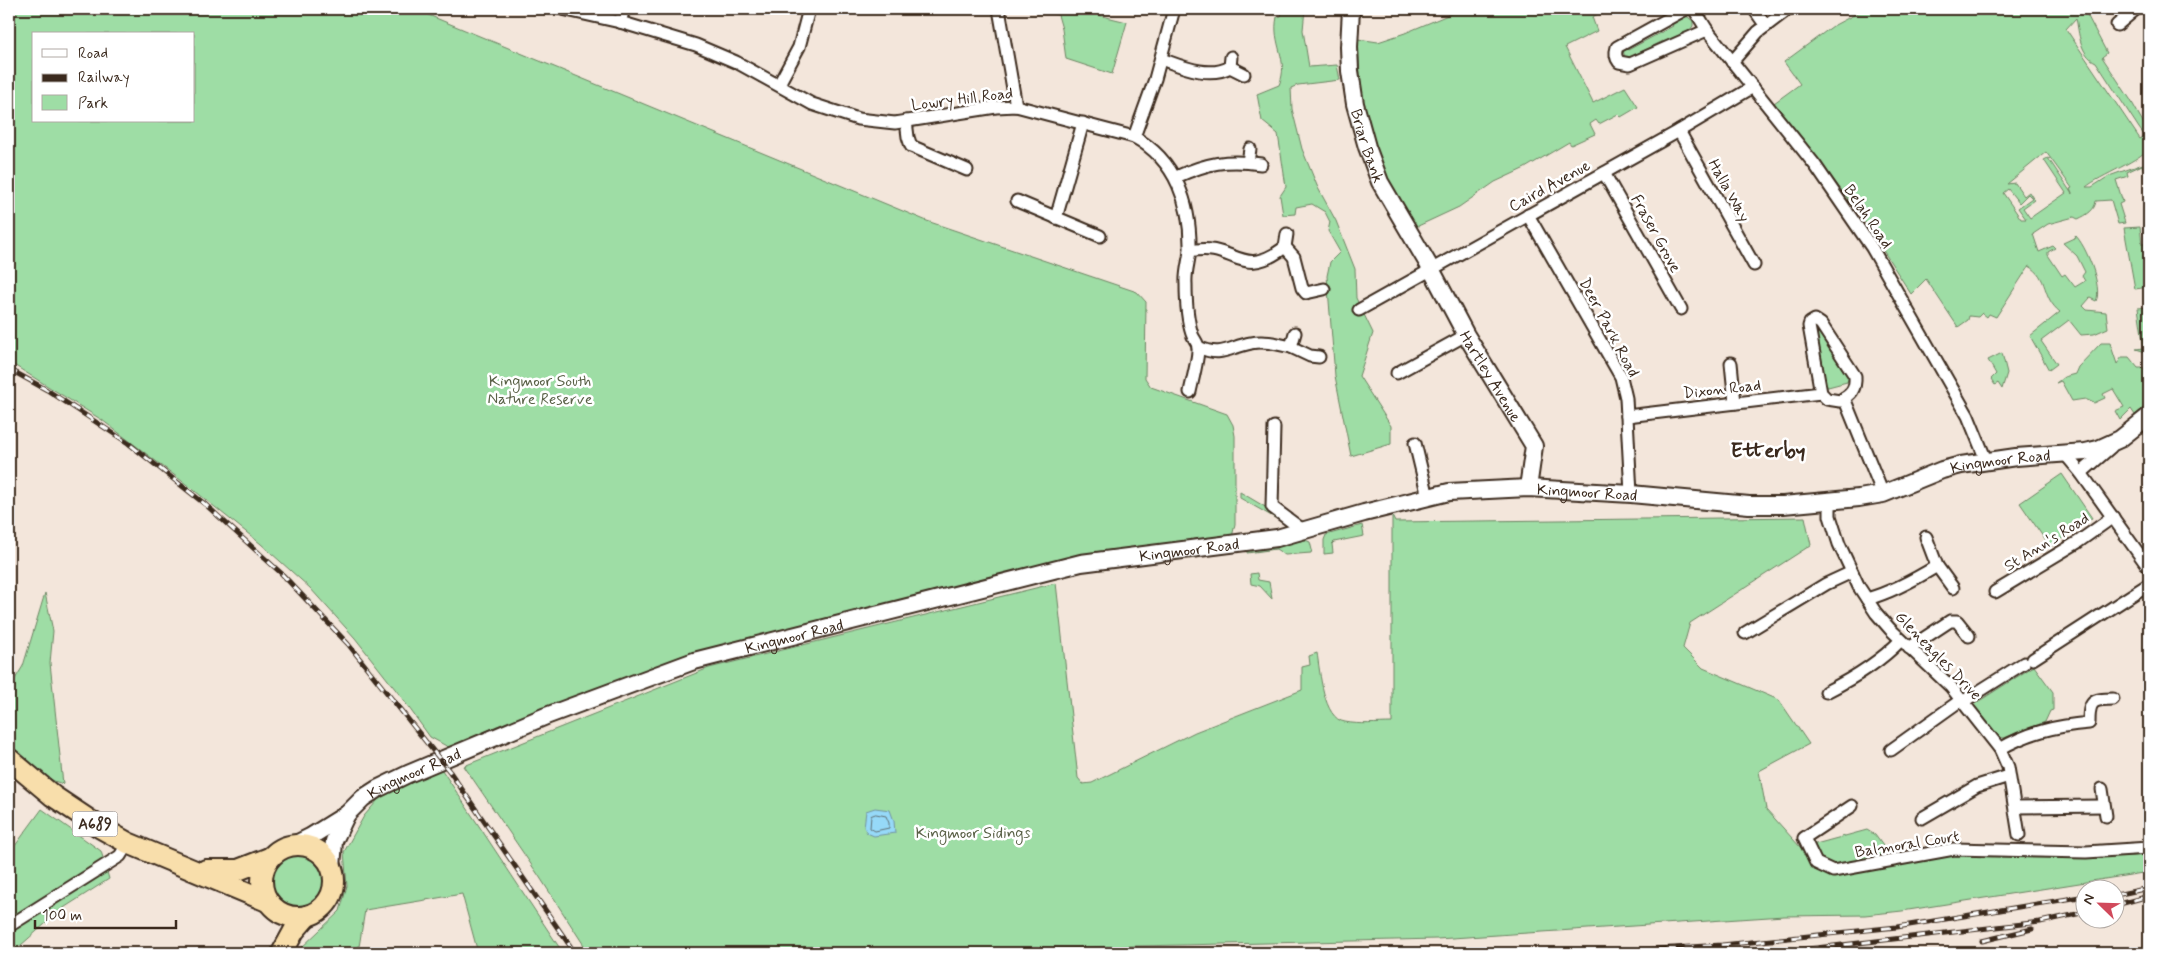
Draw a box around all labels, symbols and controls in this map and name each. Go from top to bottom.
legend [32,32,195,122]
text: Road [78,44,108,64]
text: Railway [78,68,130,88]
street label: Lowry Hill Road [910,83,1014,116]
text: Park [78,94,108,114]
street label: Briar Bank [1345,107,1388,186]
street label: Caird Avenue [1505,155,1595,217]
street label: Halla Way [1703,155,1755,226]
street label: Belah Road [1839,181,1897,253]
street label: Fraser Grove [1626,191,1686,277]
street label: Deer Park Road [1574,274,1644,381]
street label: Hartley Avenue [1454,327,1526,427]
park label: Kingmoor South Nature Reserve [487,371,593,410]
street label: Dixon Road [1682,375,1762,404]
district label: Etterby [1730,437,1806,465]
street label: Kingmoor Road [1948,446,2051,479]
street label: Kingmoor Road [1536,480,1638,507]
street label: St Ann's Road [2000,508,2093,577]
street label: Kingmoor Road [1138,534,1241,567]
street label: Gleneagles Drive [1890,607,1986,705]
street label: Kingmoor Road [743,615,846,660]
street label: Kingmoor Road [364,744,464,805]
road number: A689 [72,812,118,836]
park label: Kingmoor Sidings [915,823,1031,845]
street label: Balmoral Court [1853,826,1961,863]
north arrow [2076,880,2126,930]
text: N [2079,892,2099,907]
scale bar [35,897,176,929]
text: 100 m [42,906,82,926]

